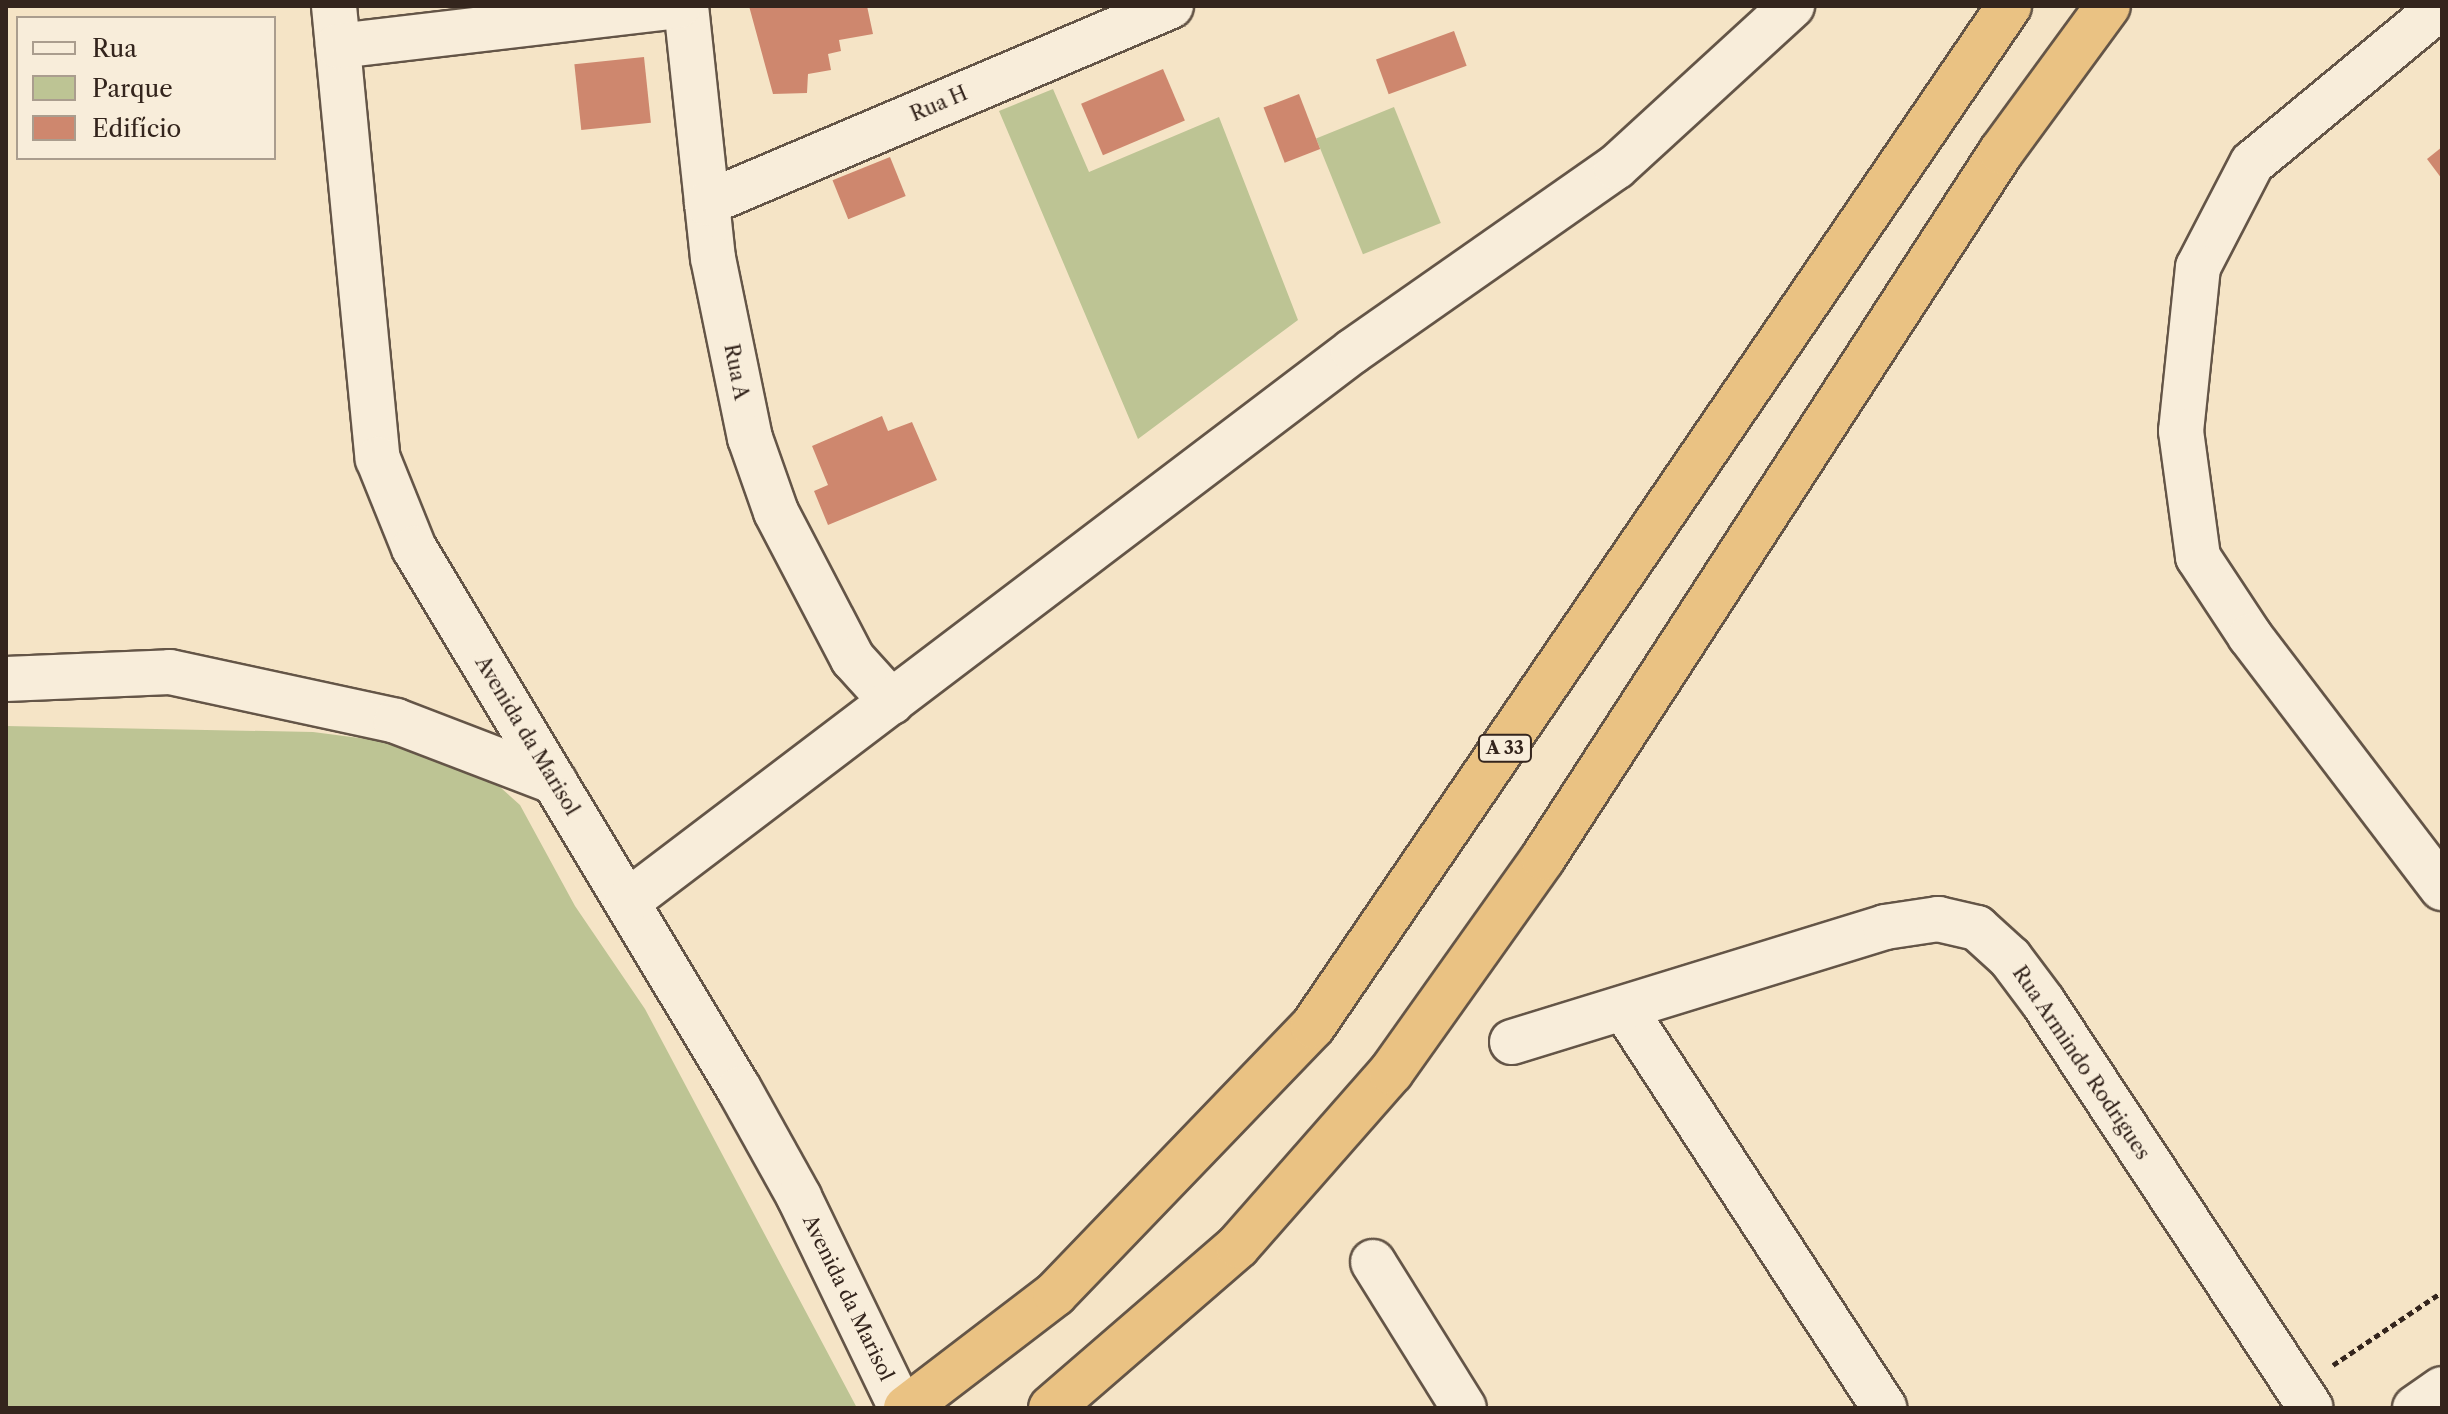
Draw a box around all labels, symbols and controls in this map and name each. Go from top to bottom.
legend [16,16,276,160]
text: Rua [92,34,137,63]
text: Parque [92,74,173,103]
street label: Rua H [907,81,971,127]
text: Edifício [92,114,181,143]
street label: Rua A [719,341,753,403]
street label: Avenida da Marisol [470,652,584,820]
road number: A 33 [1477,734,1533,762]
street label: Rua Armindo Rodrigues [2007,961,2155,1165]
street label: Avenida da Marisol [797,1211,899,1385]

